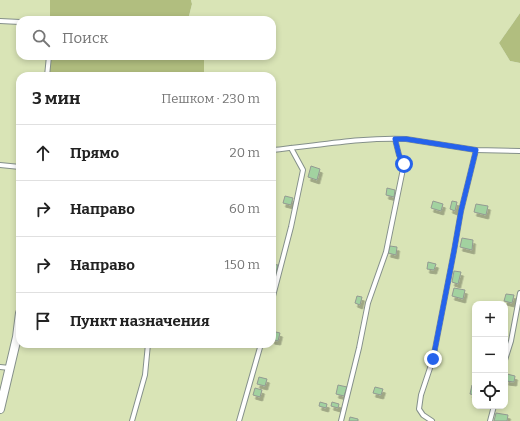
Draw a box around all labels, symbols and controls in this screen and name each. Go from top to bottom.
search box [16,16,276,60]
icon: search [30,27,52,49]
text: Поиск [62,29,108,47]
text: 3 мин [32,88,80,109]
text: Пешком · 230 m [161,91,260,106]
icon: ahead [32,142,54,164]
text: Прямо [70,144,119,162]
text: 20 m [230,145,260,160]
route start [395,155,413,173]
icon: right [32,198,54,220]
text: Направо [70,200,135,218]
text: 60 m [229,201,260,216]
icon: right [32,254,54,276]
text: Направо [70,256,135,274]
text: 150 m [224,257,260,272]
map controls [472,301,508,409]
button: + [472,301,508,337]
icon: arrive [32,310,54,332]
text: Пункт назначения [70,312,210,330]
button: − [472,337,508,373]
route end [424,350,442,368]
button: locate [472,373,508,409]

